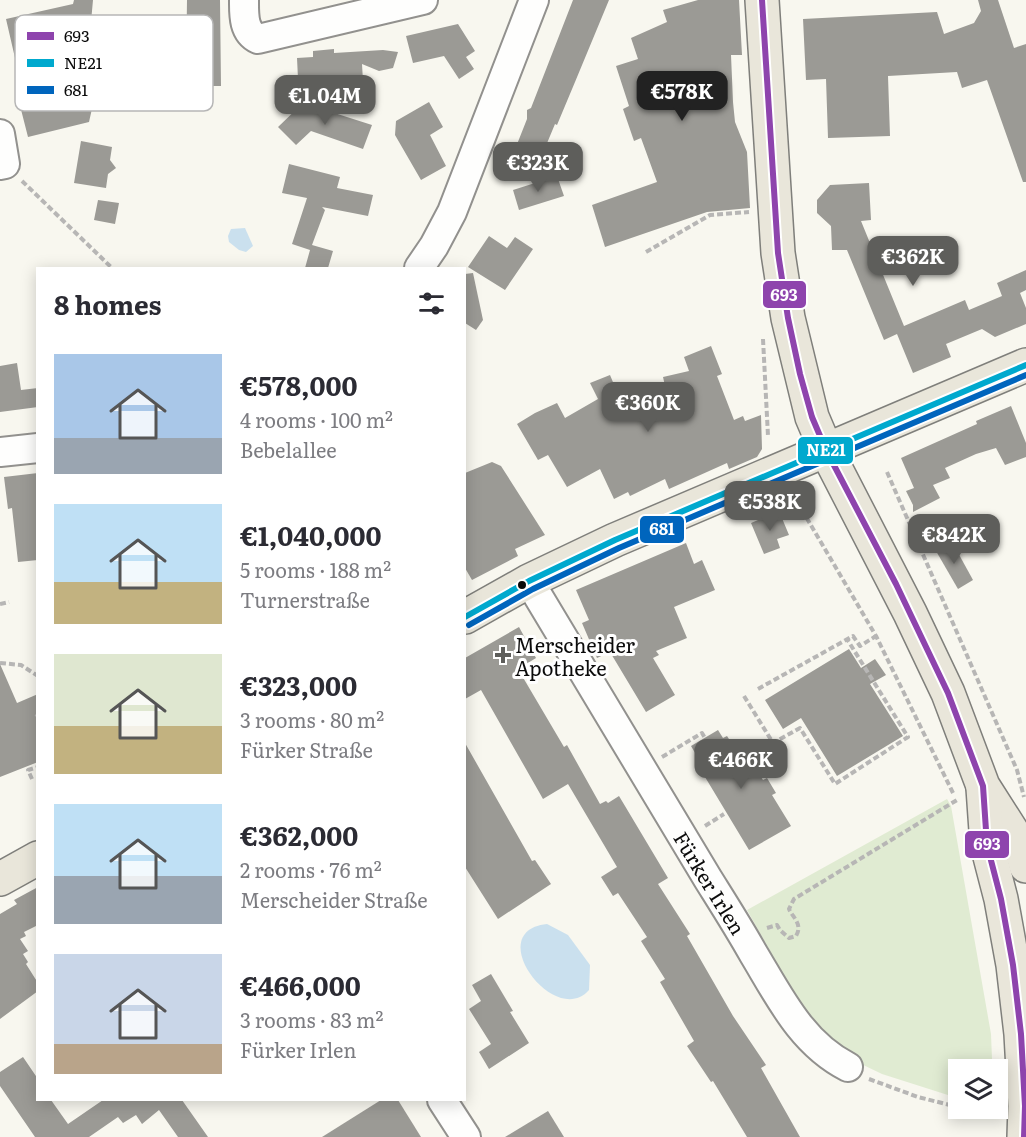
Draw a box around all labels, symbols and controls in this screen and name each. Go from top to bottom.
legend [15,15,213,111]
text: 693 [64,23,90,47]
text: NE21 [64,50,103,74]
pin: €578K [640,71,724,122]
pin: €1.04M [276,75,374,126]
text: €578K [651,75,713,105]
text: 681 [64,77,88,101]
text: €1.04M [289,79,361,109]
pin: €323K [496,142,580,193]
text: €323K [507,146,569,176]
pin: €362K [871,236,955,287]
text: €362K [881,240,945,270]
line badge: 693 [762,280,807,309]
text: 693 [770,282,798,306]
text: 8 homes [54,284,162,323]
icon: filters [415,287,448,320]
text: €578,000 [240,365,358,404]
icon: home [102,378,174,450]
pin: €360K [606,382,690,433]
text: €360K [616,386,680,416]
text: 4 rooms · 100 m² [240,404,393,434]
text: Bebelallee [240,434,337,464]
line badge: NE21 [797,436,854,465]
text: NE21 [806,437,846,461]
pin: €538K [728,481,812,532]
text: €538K [738,485,802,515]
pin: €842K [912,514,996,565]
text: €1,040,000 [240,515,382,554]
line badge: 681 [639,515,685,544]
text: 681 [649,516,675,540]
text: €842K [922,518,986,548]
icon: home [102,528,174,600]
text: 5 rooms · 188 m² [240,554,391,584]
unlabelled marker [516,579,528,591]
text: Turnerstraße [240,584,370,614]
place label: Merscheider Apotheke [515,629,636,682]
marker: Merscheider Apotheke [496,648,510,662]
text: €323,000 [240,665,357,704]
icon: home [102,678,174,750]
text: 3 rooms · 80 m² [240,704,384,734]
text: Fürker Straße [240,734,373,764]
pin: €466K [699,739,783,790]
text: €466K [708,743,774,773]
text: €362,000 [240,815,358,854]
street label: Fürker Irlen [667,825,754,940]
icon: home [102,828,174,900]
line badge: 693 [964,830,1010,859]
text: 693 [973,831,1001,855]
text: 2 rooms · 76 m² [240,854,382,884]
text: Merscheider Straße [240,884,428,914]
text: €466,000 [240,965,361,1004]
icon: home [102,978,174,1050]
text: 3 rooms · 83 m² [240,1004,383,1034]
text: Fürker Irlen [240,1034,356,1064]
map controls [948,1059,1008,1119]
button: layers [948,1059,1008,1119]

